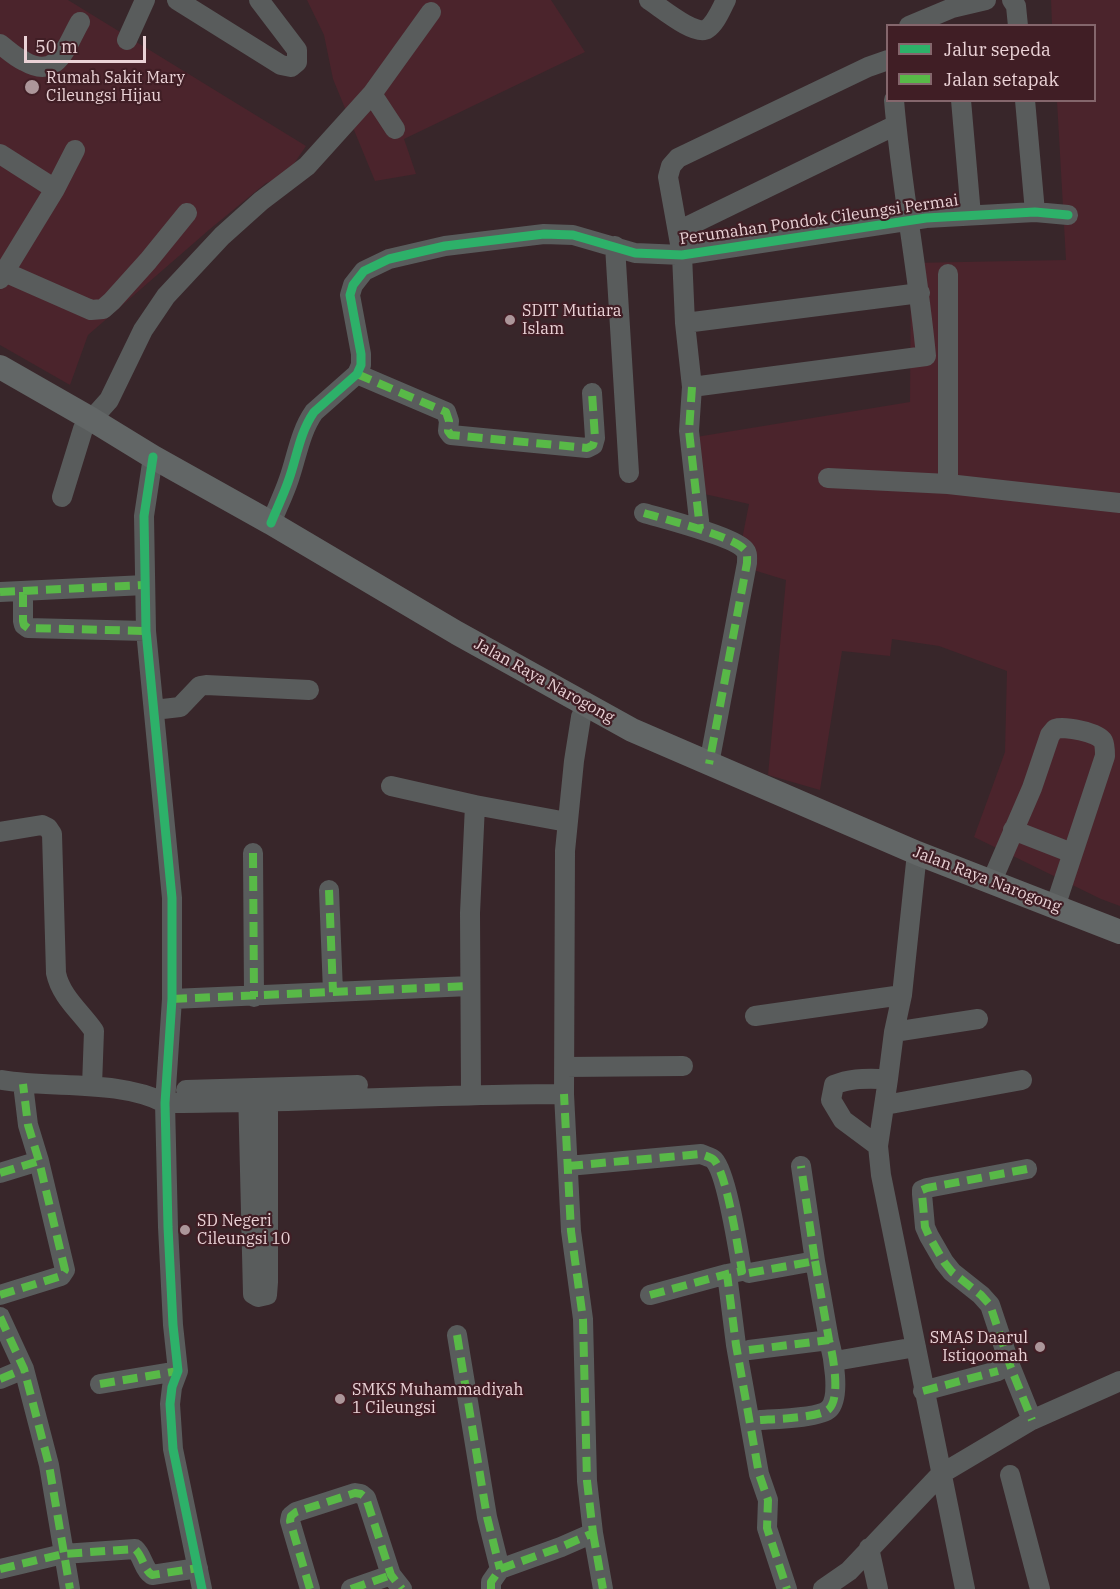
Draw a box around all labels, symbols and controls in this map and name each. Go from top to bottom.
scale bar [27,24,148,62]
legend [886,24,1096,102]
text: 50 m [35,35,78,58]
text: Jalur sepeda [944,38,1051,61]
place label: Rumah Sakit Mary Cileungsi Hijau [46,68,185,106]
text: Jalan setapak [944,68,1059,91]
marker: Rumah Sakit Mary Cileungsi Hijau [23,78,41,96]
street label: Perumahan Pondok Cileungsi Permai [678,191,960,249]
place label: SDIT Mutiara Islam [522,301,621,339]
marker: SDIT Mutiara Islam [503,313,517,327]
street label: Jalan Raya Narogong [471,634,617,728]
street label: Jalan Raya Narogong [910,843,1064,917]
place label: SD Negeri Cileungsi 10 [197,1211,290,1249]
marker: SD Negeri Cileungsi 10 [178,1223,192,1237]
place label: SMAS Daarul Istiqoomah [930,1328,1028,1366]
marker: SMAS Daarul Istiqoomah [1033,1340,1047,1354]
place label: SMKS Muhammadiyah 1 Cileungsi [352,1380,523,1418]
marker: SMKS Muhammadiyah 1 Cileungsi [333,1392,347,1406]

